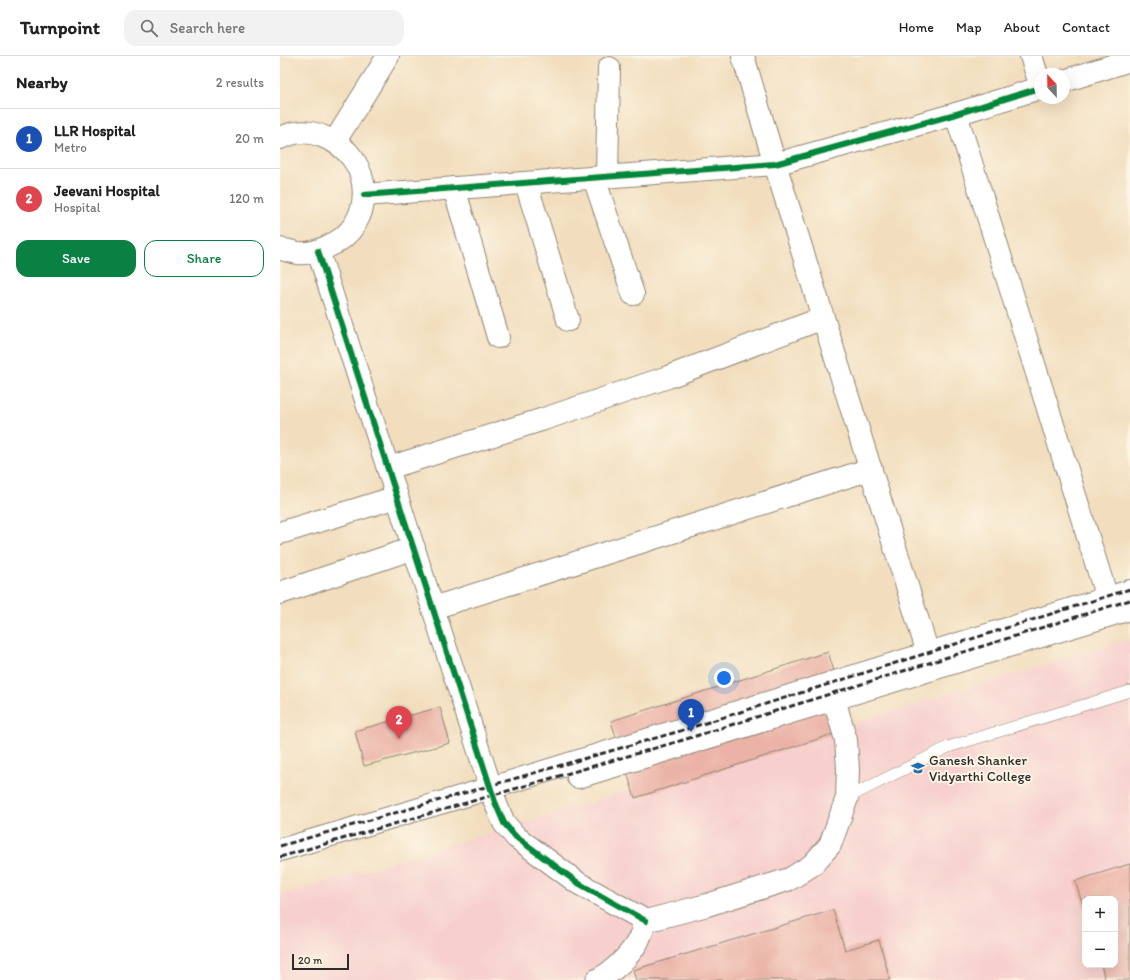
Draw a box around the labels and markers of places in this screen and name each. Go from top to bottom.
pin: 1 [678,699,704,732]
pin: 2 [386,706,412,739]
place label: Ganesh Shanker Vidyarthi College [929,752,1032,785]
school or university icon: Ganesh Shanker Vidyarthi College [910,760,926,776]

